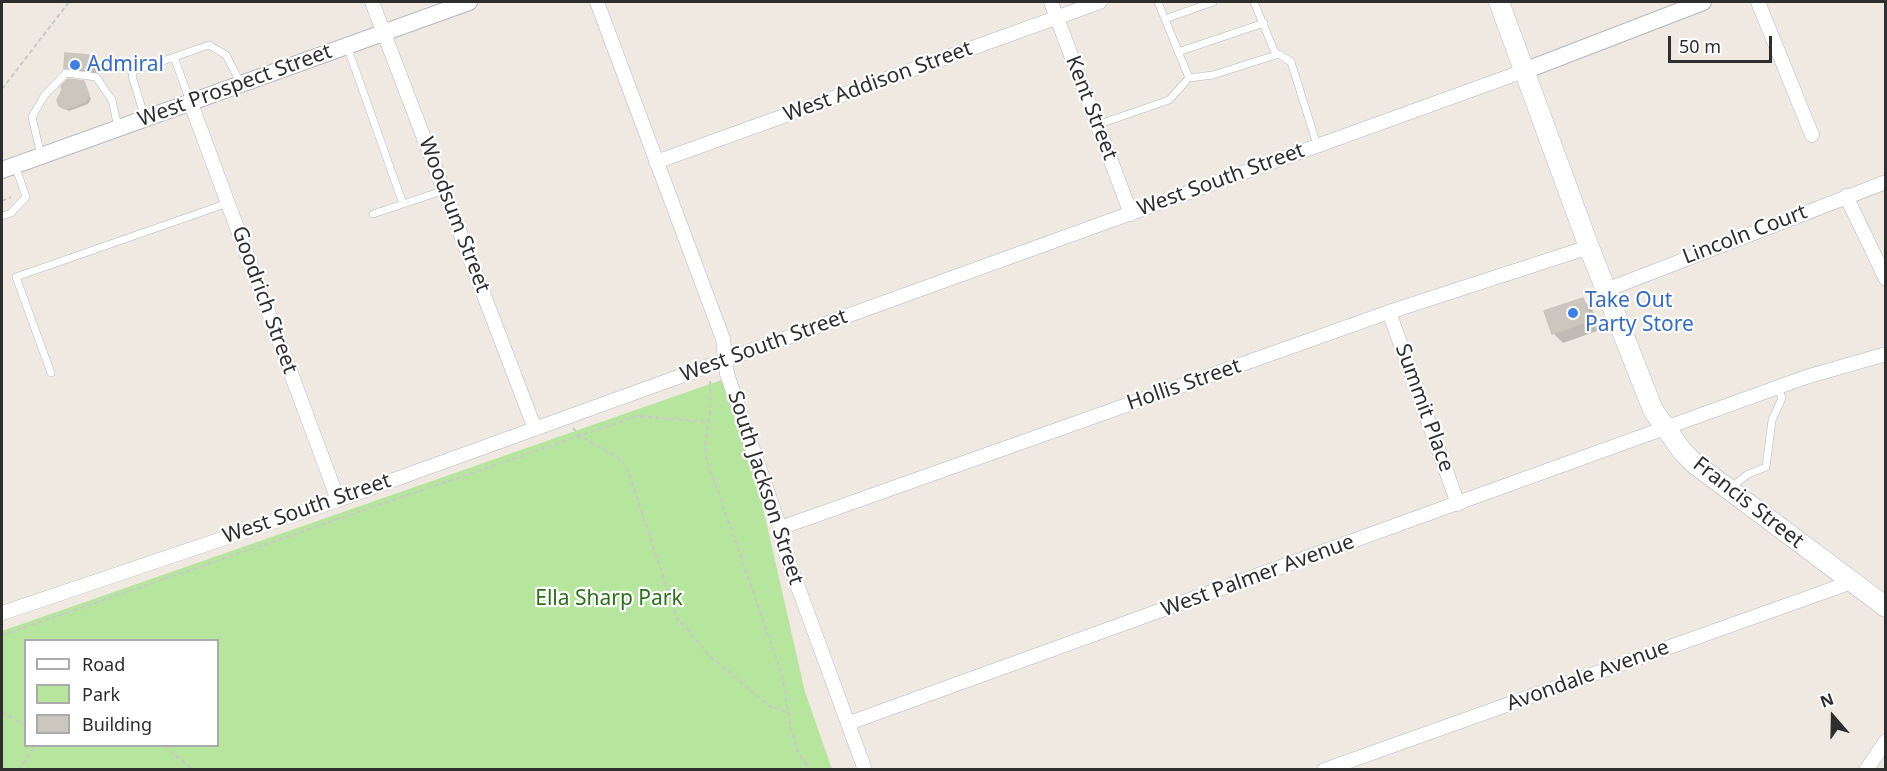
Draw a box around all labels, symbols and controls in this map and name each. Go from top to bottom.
scale bar [1671,24,1774,62]
text: 50 m [1679,34,1721,58]
street label: West Addison Street [780,36,976,128]
street label: West Prospect Street [135,39,335,133]
place label: Admiral [87,52,164,78]
street label: Kent Street [1060,52,1122,164]
marker: Admiral [68,58,82,72]
street label: Woodsum Street [413,134,495,296]
street label: West South Street [1134,138,1308,222]
street label: Lincoln Court [1679,200,1811,270]
street label: Goodrich Street [226,223,302,377]
place label: Take Out Party Store [1585,288,1694,338]
street label: West South Street [677,304,851,388]
marker: Take Out Party Store [1566,306,1580,320]
street label: Summit Place [1389,341,1459,475]
street label: Hollis Street [1124,354,1244,416]
street label: South Jackson Street [722,388,808,588]
street label: Francis Street [1688,452,1808,554]
street label: West South Street [220,468,394,550]
street label: West Palmer Avenue [1158,529,1358,623]
park label: Ella Sharp Park [535,586,683,612]
street label: Avondale Avenue [1503,635,1673,717]
legend [24,639,219,747]
text: Road [82,652,125,676]
text: Park [82,682,120,706]
north arrow [1803,687,1863,747]
text: N [1817,688,1837,713]
text: Building [82,712,152,736]

